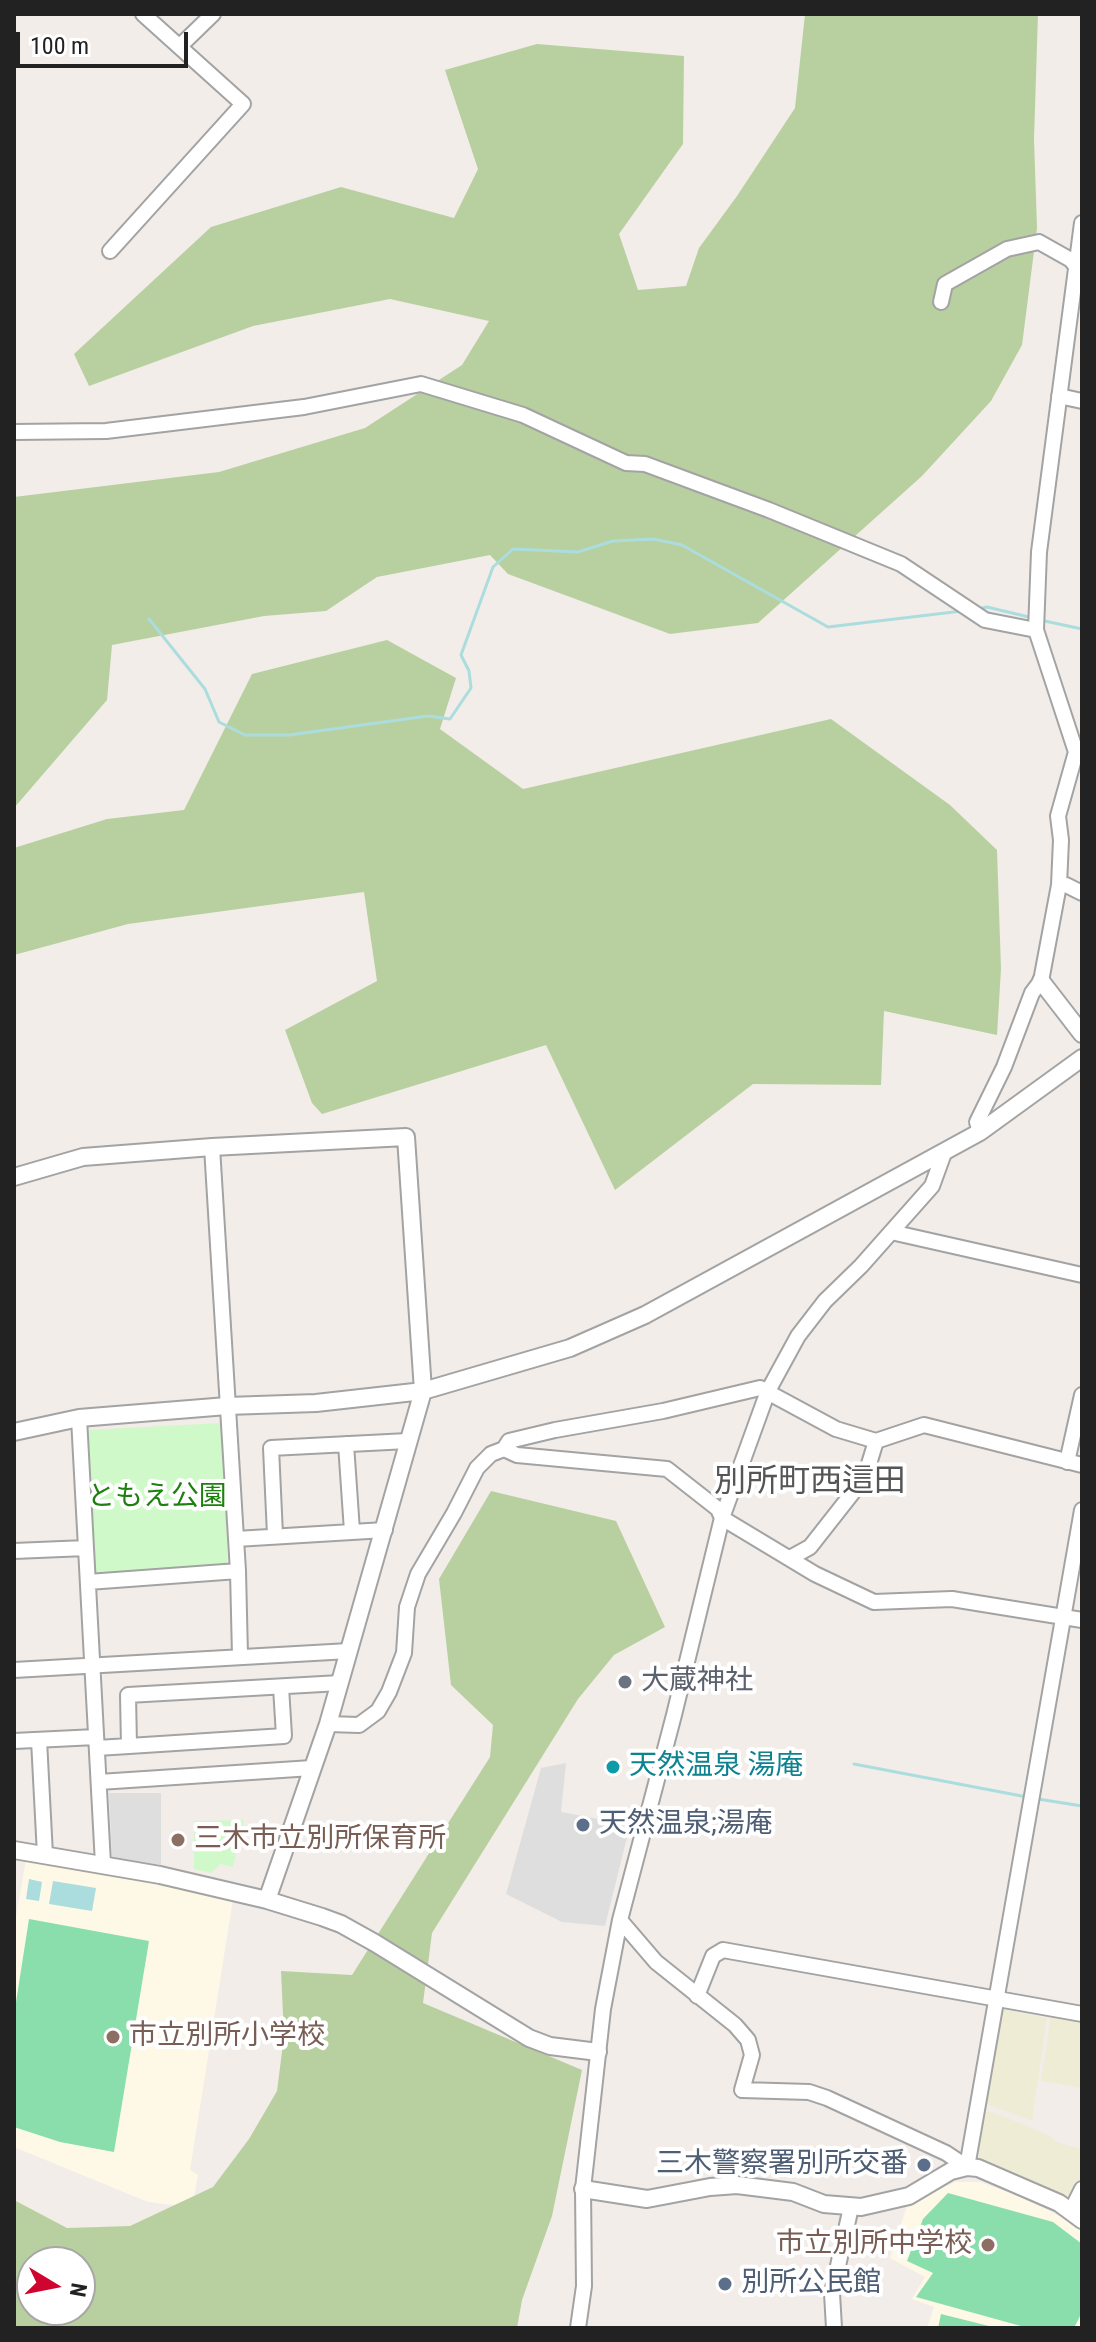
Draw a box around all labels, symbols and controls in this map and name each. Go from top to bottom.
scale bar [20,16,192,66]
text: 100 m [30,32,89,60]
district label: 別所町西這田 [714,1464,906,1502]
park label: ともえ公園 [87,1481,227,1515]
place label: 大蔵神社 [641,1665,753,1699]
marker: 大蔵神社 [616,1673,634,1691]
place label: 天然温泉 湯庵 [629,1750,803,1784]
marker: 天然温泉 湯庵 [604,1758,622,1776]
place label: 天然温泉;湯庵 [599,1808,773,1842]
marker: 天然温泉;湯庵 [574,1816,592,1834]
place label: 三木市立別所保育所 [194,1823,446,1857]
marker: 三木市立別所保育所 [169,1831,187,1849]
place label: 市立別所小学校 [129,2020,325,2054]
marker: 市立別所小学校 [104,2028,122,2046]
place label: 三木警察署別所交番 [656,2148,908,2182]
marker: 三木警察署別所交番 [915,2156,933,2174]
place label: 市立別所中学校 [776,2228,972,2262]
marker: 市立別所中学校 [979,2236,997,2254]
north arrow [16,2246,96,2326]
place label: 別所公民館 [741,2267,881,2301]
marker: 別所公民館 [716,2275,734,2293]
text: N [65,2281,92,2299]

